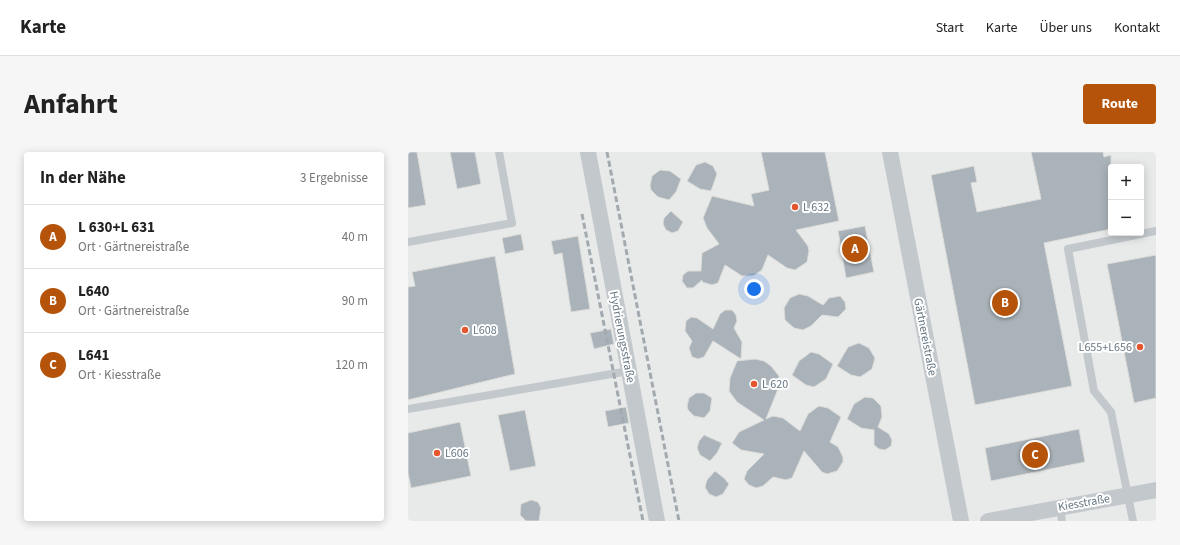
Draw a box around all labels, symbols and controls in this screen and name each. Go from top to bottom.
text: Karte [20,14,66,41]
text: Start [936,18,964,38]
text: Karte [986,18,1017,38]
text: Über uns [1039,18,1092,38]
text: Kontakt [1114,18,1160,38]
text: Anfahrt [24,84,118,124]
button: Route [1083,84,1156,124]
map controls [1108,164,1144,236]
button: + [1108,164,1144,200]
text: In der Nähe [40,166,126,190]
text: 3 Ergebnisse [300,169,368,187]
place label: L 632 [803,199,829,216]
button: − [1108,200,1144,236]
marker: L 632 [790,202,800,212]
text: L 630+L 631 [78,217,155,238]
text: A [49,228,57,246]
text: 40 m [342,228,368,246]
pin: A [842,234,868,264]
text: Ort · Gärtnereistraße [78,238,189,256]
your location [744,279,764,299]
text: L640 [78,281,110,302]
pin: B [992,288,1018,318]
street label: Hydrierungsstraße [605,290,639,384]
text: B [49,292,57,310]
text: 90 m [342,292,368,310]
street label: Gärtnereistraße [909,297,941,377]
text: Ort · Gärtnereistraße [78,302,189,320]
place label: L608 [473,322,497,339]
marker: L608 [460,325,470,335]
place label: L655+L656 [1079,339,1132,356]
marker: L655+L656 [1135,342,1145,352]
text: L641 [78,345,110,366]
text: C [49,356,57,374]
text: 120 m [335,356,368,374]
text: Ort · Kiesstraße [78,366,161,384]
place label: L 620 [762,376,788,393]
marker: L 620 [749,379,759,389]
pin: C [1022,440,1048,470]
place label: L606 [445,445,469,462]
marker: L606 [432,448,442,458]
street label: Kiesstraße [1057,490,1111,516]

